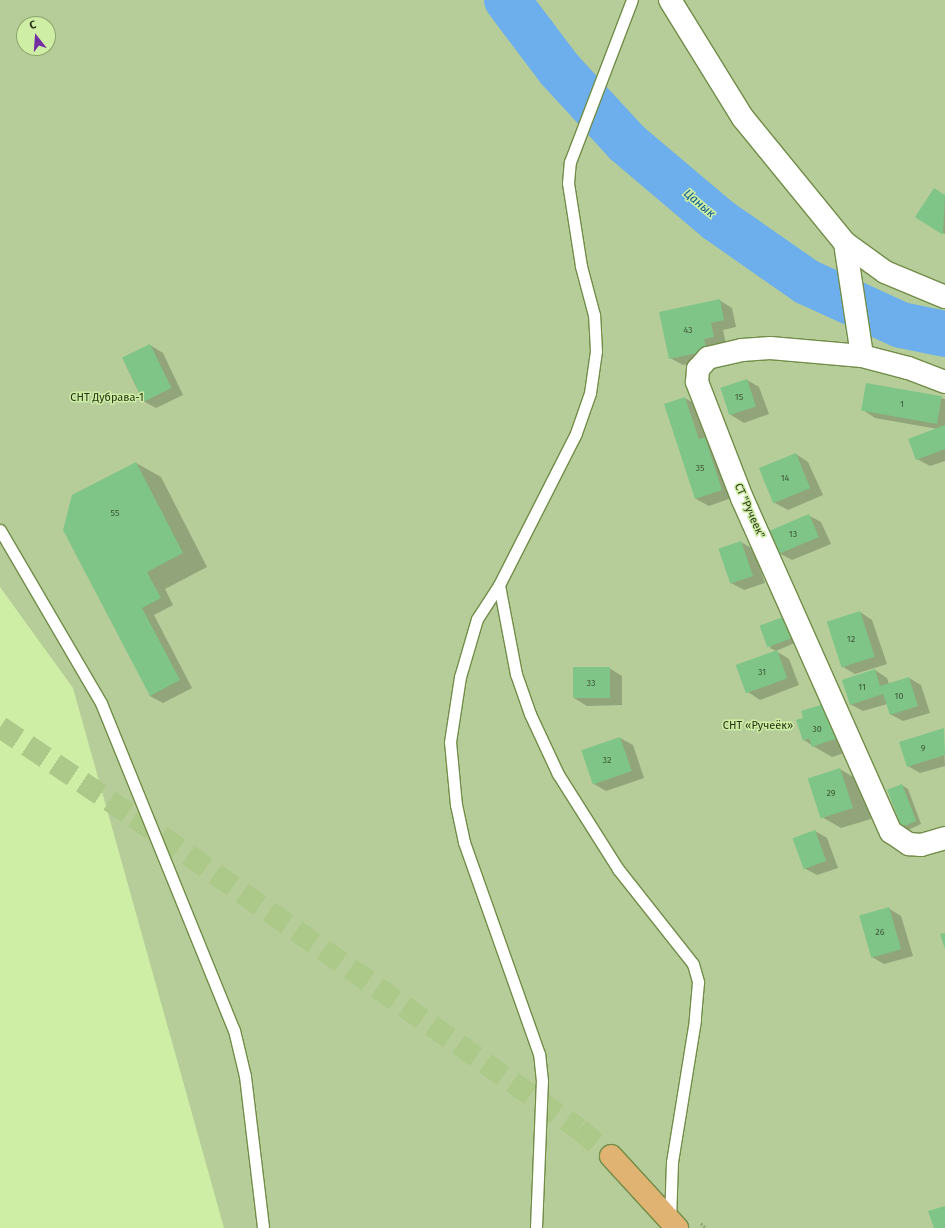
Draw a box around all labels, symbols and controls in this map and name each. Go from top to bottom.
north arrow [16,16,56,56]
text: С [28,18,38,32]
water label: Цанык [680,187,718,221]
house number: 43 [683,325,693,335]
park label: СНТ Дубрава-1 [70,391,144,405]
house number: 15 [735,392,743,402]
house number: 1 [900,399,904,409]
house number: 35 [696,463,704,473]
house number: 14 [781,473,789,483]
street label: СТ "Ручеек" [731,481,767,541]
house number: 55 [111,508,119,518]
house number: 13 [789,529,797,539]
house number: 12 [847,634,855,644]
house number: 31 [758,667,766,677]
house number: 33 [587,678,595,688]
house number: 11 [858,682,866,692]
house number: 10 [895,691,903,701]
park label: СНТ «Ручеёк» [723,719,793,733]
house number: 30 [812,724,822,734]
house number: 9 [921,743,925,753]
house number: 32 [603,755,611,765]
house number: 29 [826,788,836,798]
house number: 26 [875,927,885,937]

